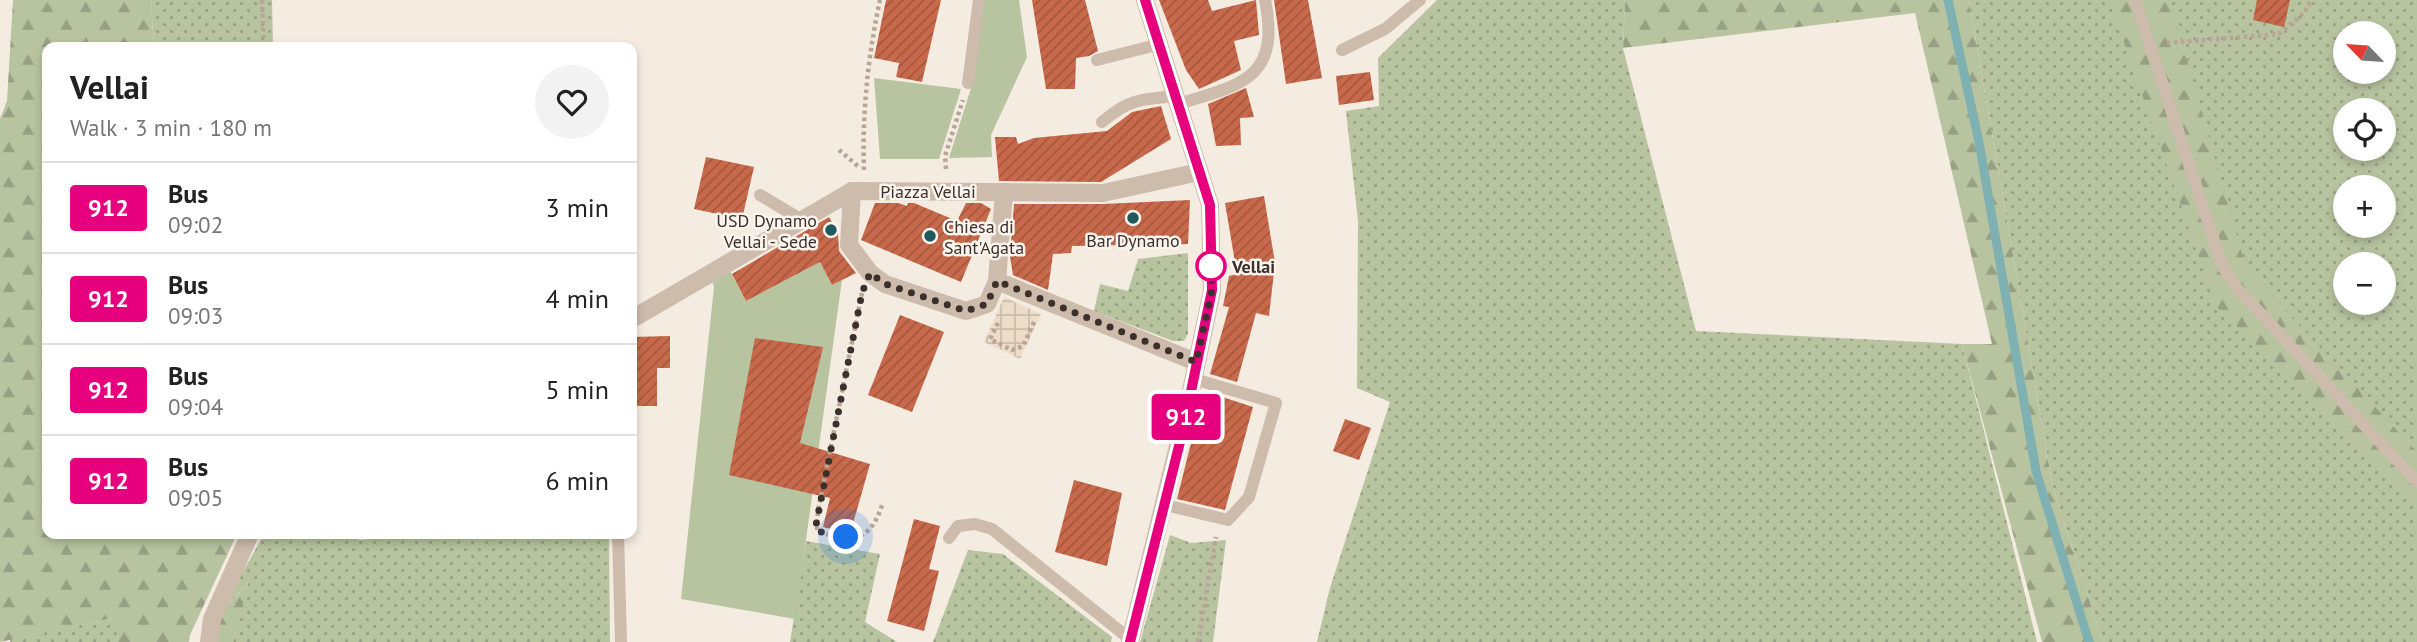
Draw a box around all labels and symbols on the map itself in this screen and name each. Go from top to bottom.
north arrow [2333,21,2396,84]
street label: Piazza Vellai [880,180,976,203]
place label: USD Dynamo Vellai - Sede [716,209,817,253]
marker: Bar Dynamo [1125,210,1141,226]
place label: Chiesa di Sant'Agata [944,215,1024,259]
marker: USD Dynamo Vellai - Sede [823,222,839,238]
marker: Chiesa di Sant'Agata [922,228,938,244]
place label: Bar Dynamo [1086,229,1180,252]
marker: Vellai [1196,251,1226,281]
place label: Vellai [1231,255,1275,278]
line badge: 912 [1146,394,1226,440]
your location [828,519,863,554]

